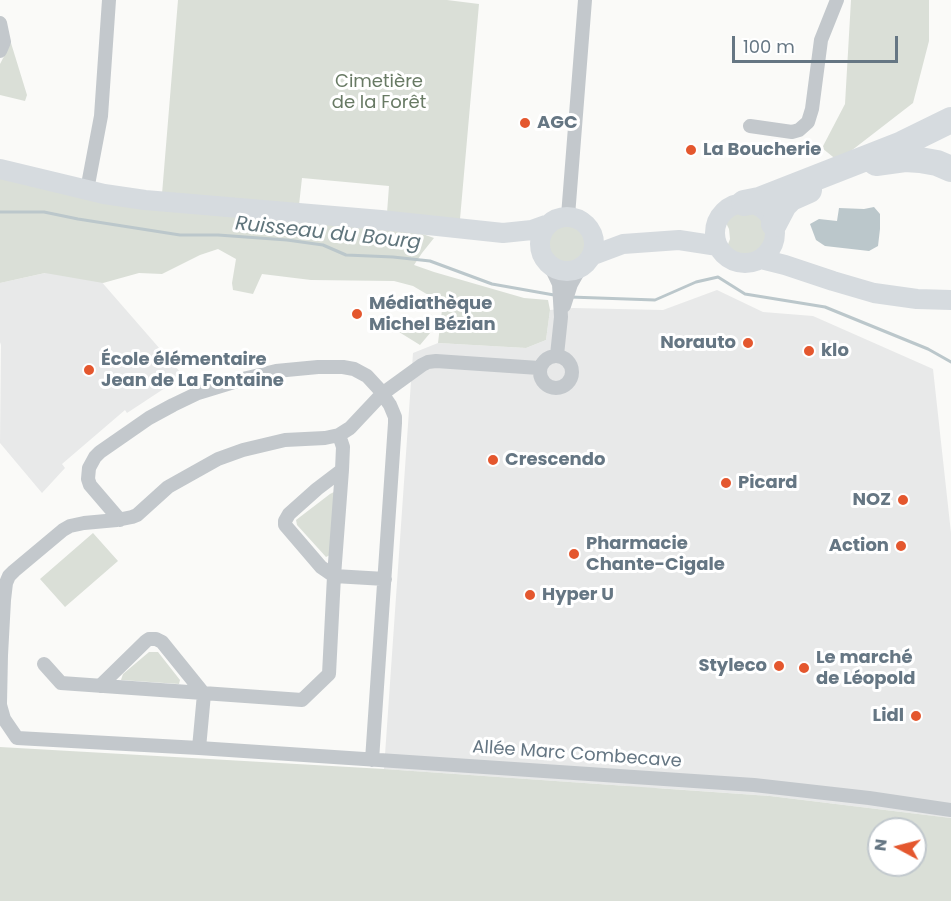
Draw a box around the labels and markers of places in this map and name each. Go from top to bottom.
place label: AGC [537,112,578,134]
marker: AGC [518,116,532,130]
place label: La Boucherie [703,139,821,161]
marker: La Boucherie [684,143,698,157]
place label: Médiathèque Michel Bézian [369,293,496,336]
marker: Médiathèque Michel Bézian [350,307,364,321]
place label: Norauto [660,332,736,354]
marker: Norauto [741,336,755,350]
place label: klo [821,340,849,362]
marker: klo [802,344,816,358]
place label: École élémentaire Jean de La Fontaine [101,349,284,392]
marker: École élémentaire Jean de La Fontaine [82,363,96,377]
place label: Crescendo [505,449,605,471]
marker: Crescendo [486,453,500,467]
place label: Picard [738,472,798,494]
marker: Picard [719,476,733,490]
place label: NOZ [853,489,891,511]
marker: NOZ [896,493,910,507]
place label: Pharmacie Chante-Cigale [586,533,725,576]
place label: Action [829,535,889,557]
marker: Action [894,539,908,553]
marker: Pharmacie Chante-Cigale [567,547,581,561]
place label: Hyper U [542,584,614,606]
marker: Hyper U [523,588,537,602]
place label: Le marché de Léopold [816,647,915,690]
place label: Styleco [698,655,767,677]
marker: Styleco [772,659,786,673]
marker: Le marché de Léopold [797,661,811,675]
place label: Lidl [873,705,904,727]
marker: Lidl [909,709,923,723]

